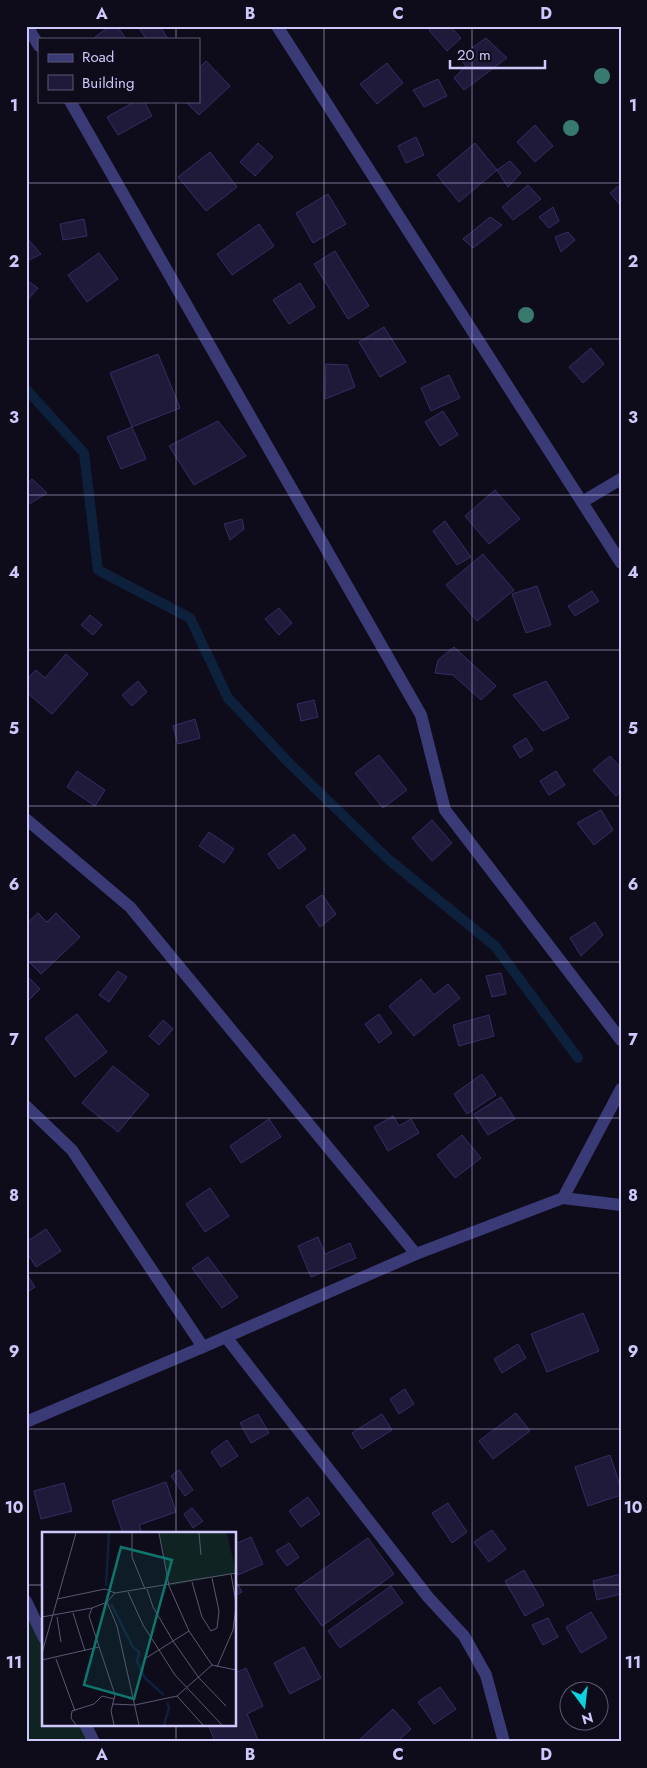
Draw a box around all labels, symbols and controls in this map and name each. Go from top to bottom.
text: A [95,2,108,25]
text: B [245,2,255,25]
text: C [392,2,404,25]
text: D [540,2,552,25]
legend [38,38,200,102]
scale bar [450,38,544,70]
text: 20 m [457,44,491,66]
text: Road [82,46,114,68]
text: Building [82,72,134,94]
text: 1 [10,94,18,117]
text: 1 [629,94,637,117]
text: 2 [9,250,19,273]
text: 2 [628,250,638,273]
text: 3 [9,406,19,429]
text: 3 [628,406,638,429]
text: 4 [8,561,20,584]
text: 4 [627,561,639,584]
text: 5 [9,717,19,740]
text: 5 [628,717,638,740]
text: 6 [9,873,19,896]
text: 6 [628,873,638,896]
text: 7 [9,1028,19,1051]
text: 7 [628,1028,638,1051]
text: 8 [9,1184,19,1207]
text: 8 [628,1184,638,1207]
text: 9 [9,1340,19,1363]
text: 9 [628,1340,638,1363]
text: 10 [5,1496,23,1519]
text: 10 [624,1496,642,1519]
inset map [42,1532,236,1726]
text: 11 [6,1651,22,1674]
text: 11 [625,1651,641,1674]
north arrow [560,1680,610,1730]
text: N [579,1707,595,1730]
text: A [95,1743,108,1766]
text: B [245,1743,255,1766]
text: C [392,1743,404,1766]
text: D [540,1743,552,1766]

